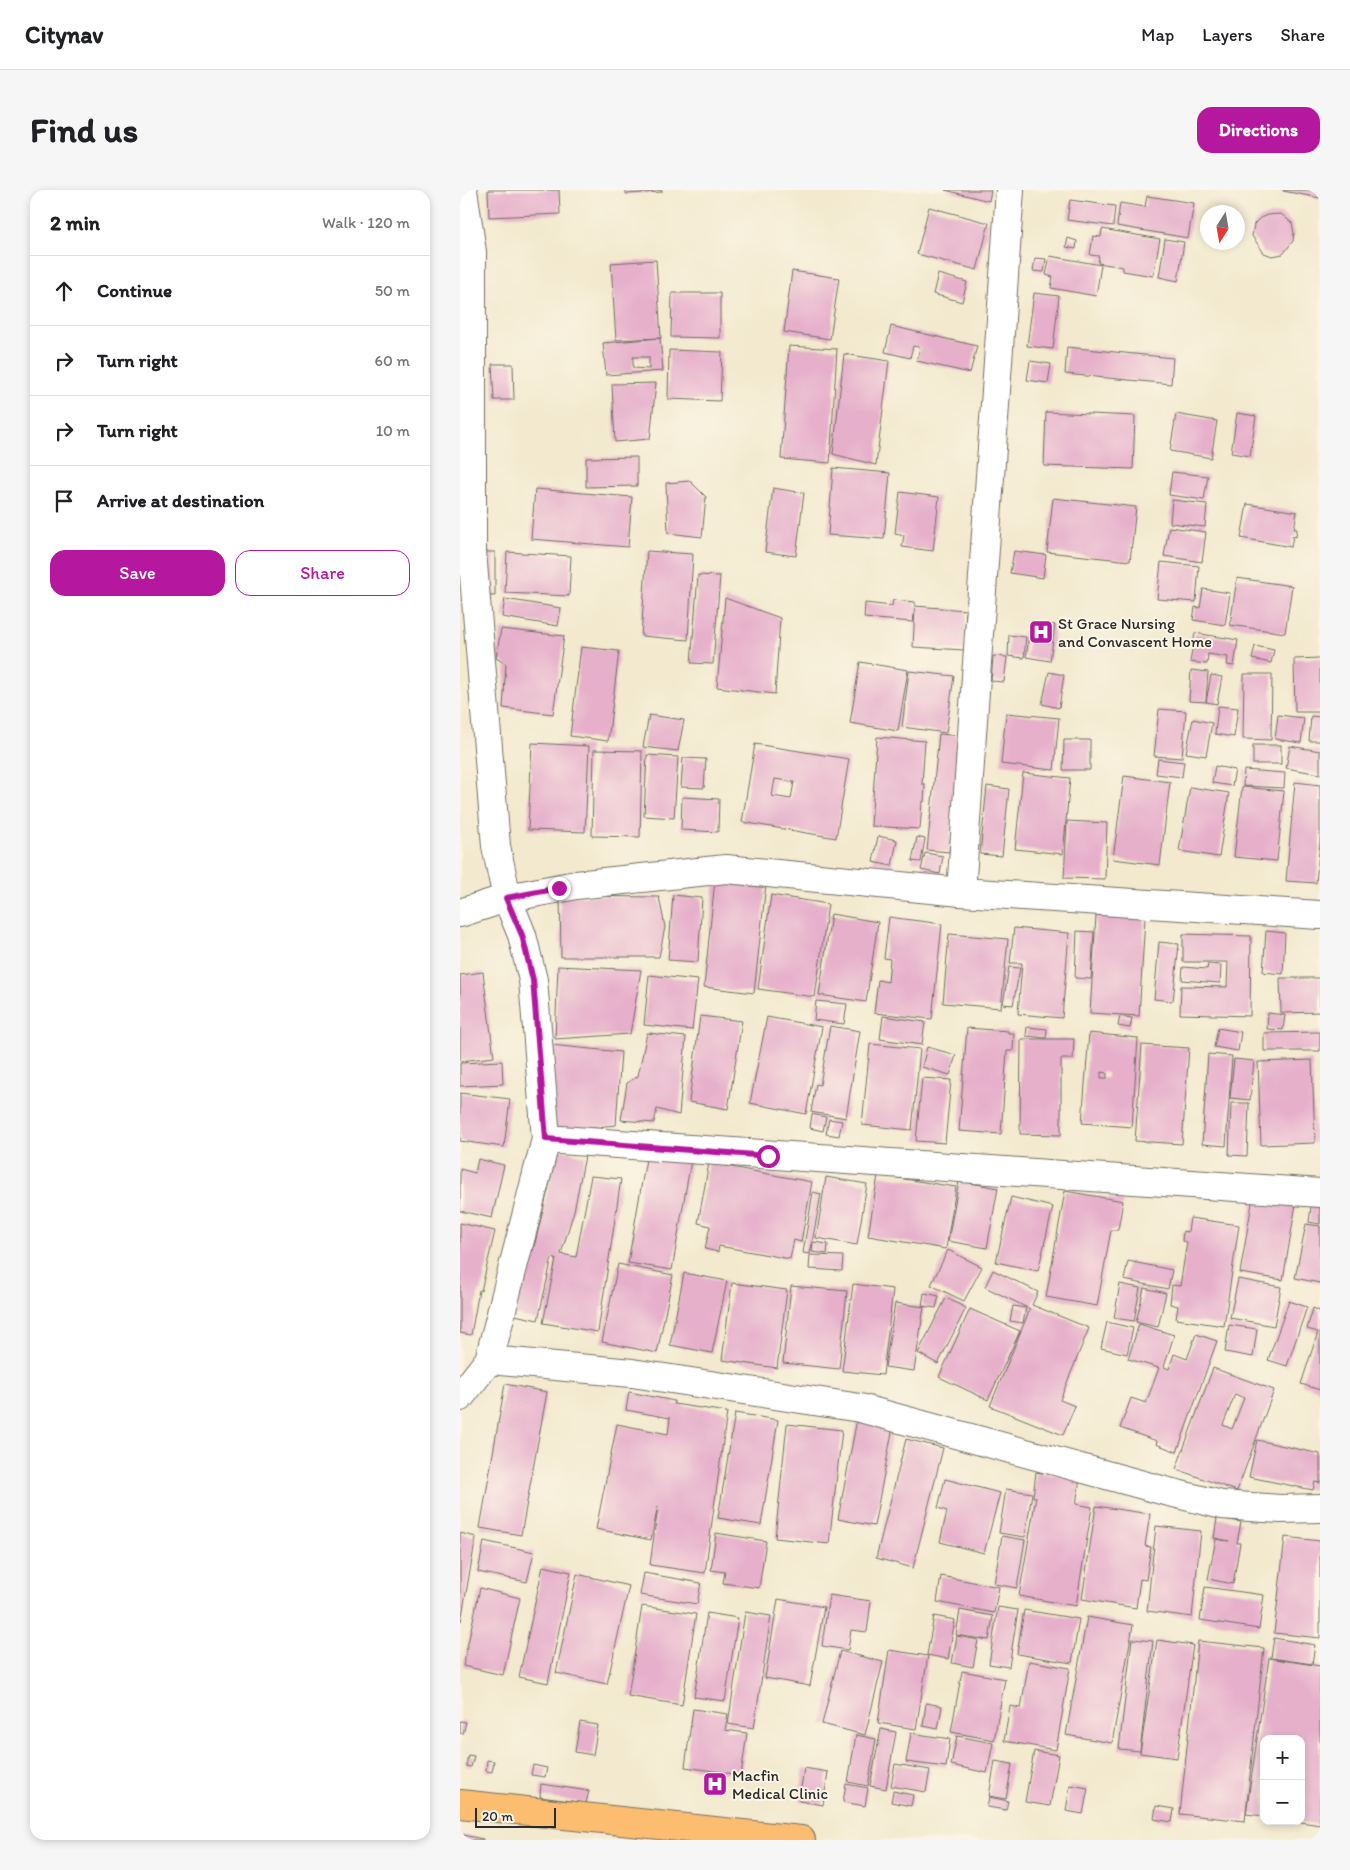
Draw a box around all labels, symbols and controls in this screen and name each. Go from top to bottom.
text: Citynav [25,20,103,49]
text: Map [1141,24,1174,46]
text: Layers [1202,24,1252,46]
text: Share [1280,24,1325,46]
button: Directions [1197,107,1320,153]
text: Find us [30,109,138,151]
north arrow [1200,205,1245,250]
text: 2 min [50,210,100,235]
text: Walk · 120 m [322,213,410,232]
icon: ahead [50,277,78,305]
text: Continue [97,279,172,302]
text: 50 m [375,281,410,300]
icon: right [50,347,78,375]
text: Turn right [97,349,178,372]
text: 60 m [375,351,410,370]
icon: right [50,417,78,445]
text: Turn right [97,419,178,442]
text: 10 m [376,421,410,440]
icon: arrive [50,487,78,515]
text: Arrive at destination [97,489,264,512]
button: Save [50,550,225,596]
button: Share [235,550,410,596]
place label: St Grace Nursing and Convascent Home [1058,614,1212,651]
hospital icon: St Grace Nursing and Convascent Home [1028,619,1054,645]
route end [548,877,571,900]
route start [757,1145,780,1168]
map controls [1260,1735,1305,1825]
button: + [1260,1735,1305,1780]
place label: Macfin Medical Clinic [732,1766,828,1803]
hospital icon: Macfin Medical Clinic [702,1771,728,1797]
button: − [1260,1780,1305,1825]
scale bar [475,1805,556,1828]
text: 20 m [482,1808,513,1825]

